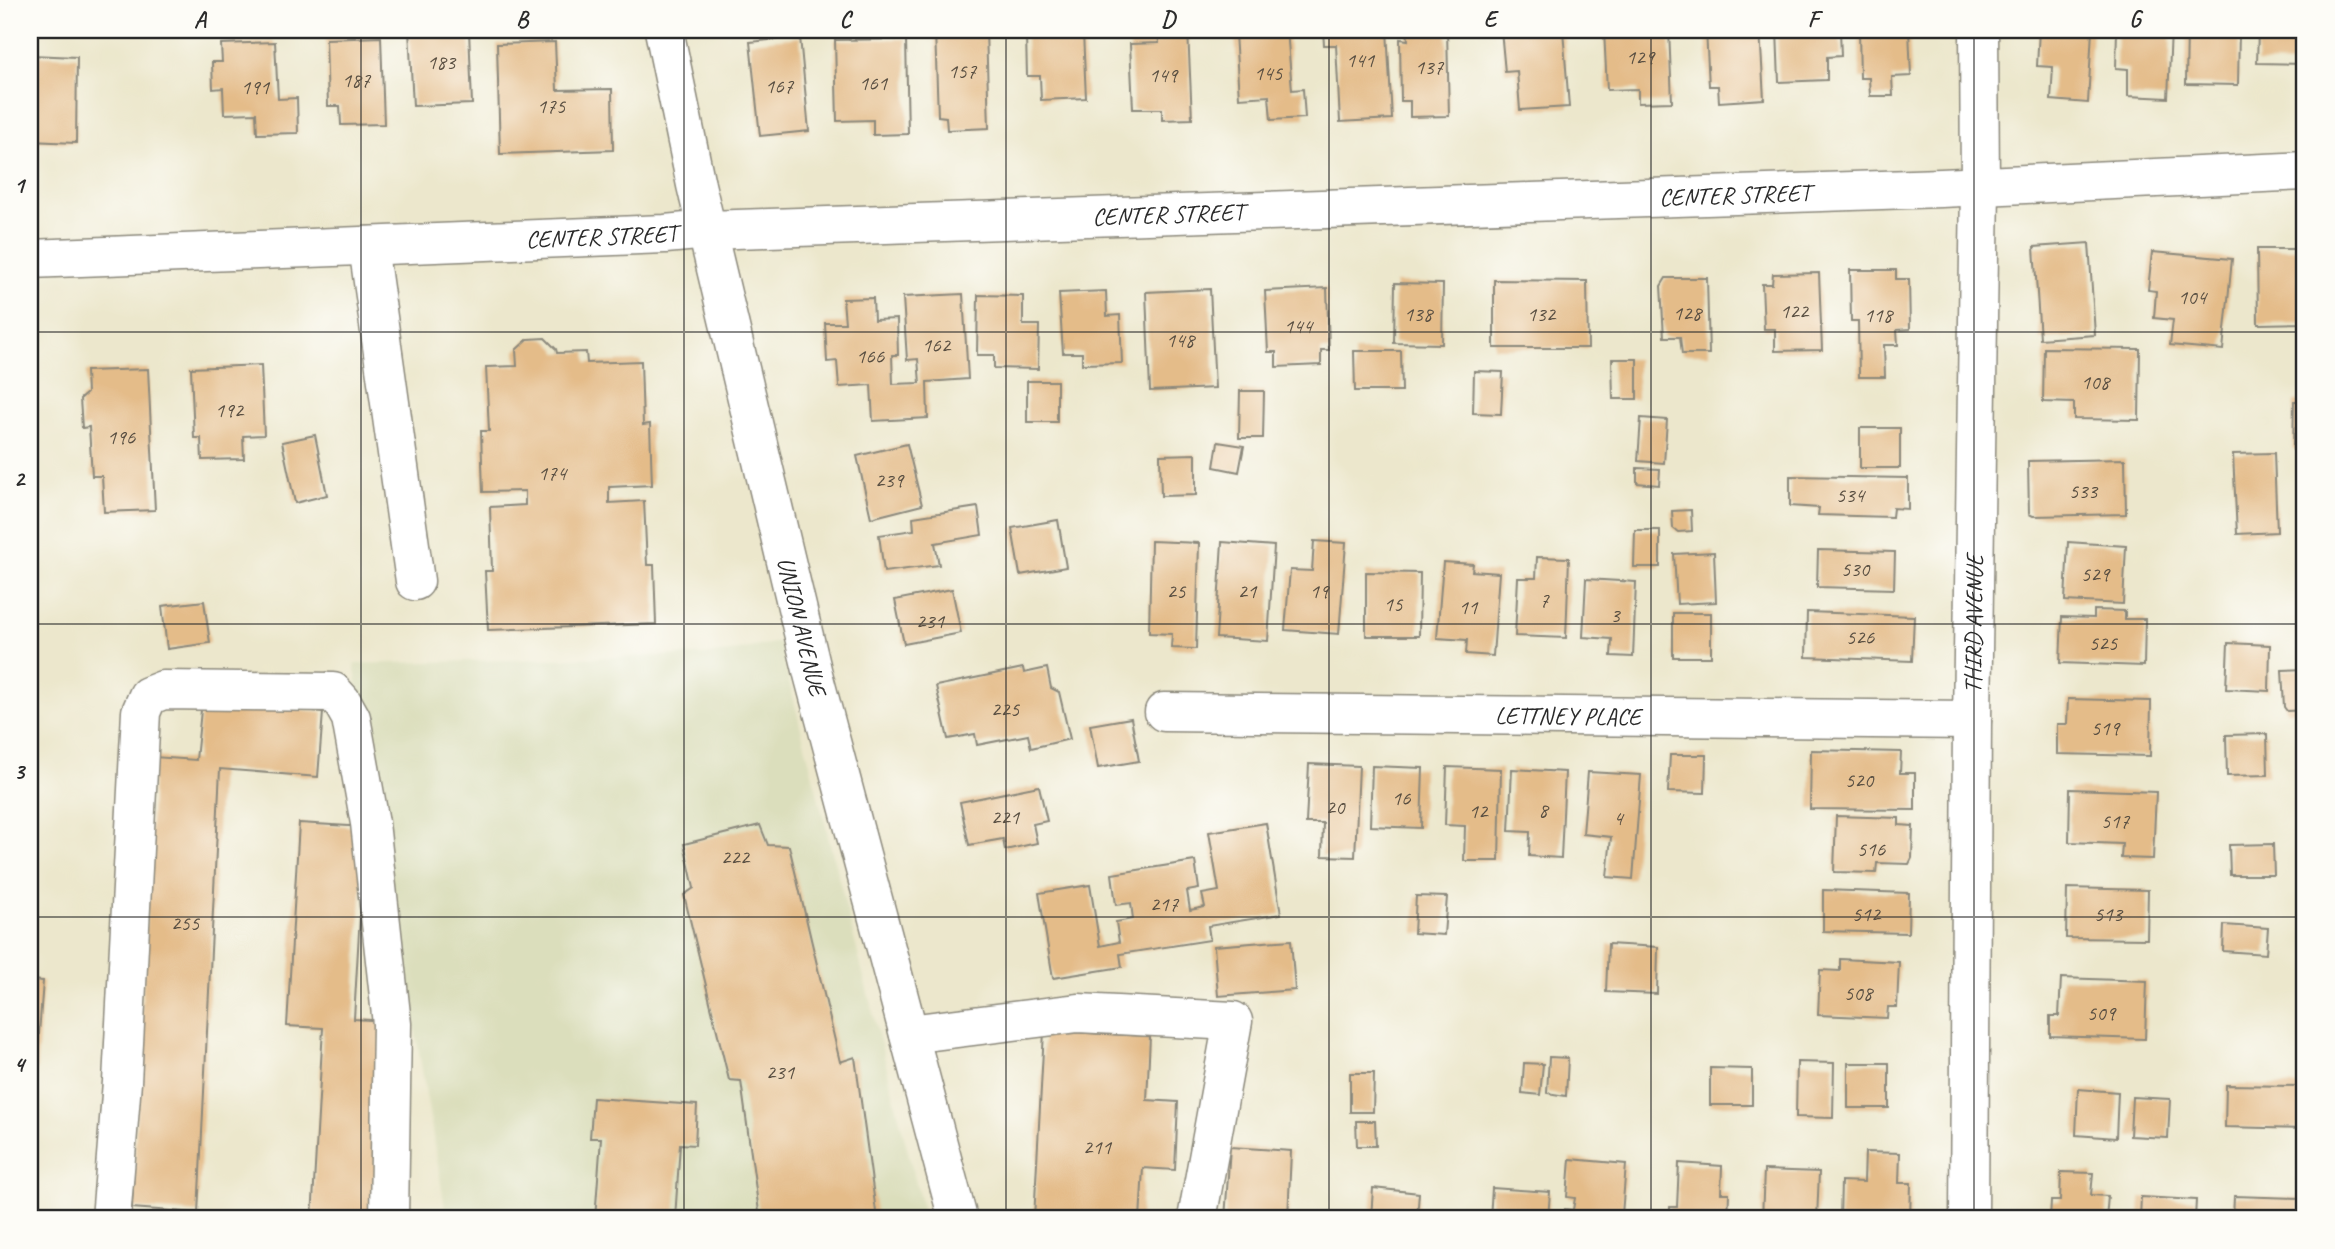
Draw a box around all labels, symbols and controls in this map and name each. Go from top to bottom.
text: A [194,5,208,34]
text: B [516,5,530,34]
text: C [840,5,854,34]
text: D [1161,5,1177,34]
text: E [1484,5,1500,34]
text: F [1808,5,1824,34]
text: G [2129,5,2144,34]
house number: 129 [1626,44,1656,70]
house number: 141 [1346,47,1376,73]
house number: 183 [427,49,457,75]
house number: 137 [1415,54,1445,80]
house number: 157 [948,58,978,84]
house number: 145 [1254,60,1284,86]
house number: 149 [1149,62,1179,88]
house number: 187 [342,67,372,93]
house number: 161 [859,70,889,96]
house number: 167 [765,73,795,99]
house number: 191 [241,74,271,100]
house number: 175 [537,93,567,119]
text: 1 [14,171,27,200]
street label: CENTER STREET [1659,177,1817,213]
street label: CENTER STREET [1092,197,1250,232]
street label: CENTER STREET [525,217,684,254]
house number: 104 [2178,284,2209,310]
house number: 122 [1780,298,1810,324]
house number: 128 [1673,300,1704,326]
house number: 138 [1404,301,1435,327]
house number: 132 [1527,301,1557,327]
house number: 118 [1864,302,1895,328]
house number: 144 [1284,313,1315,339]
house number: 148 [1166,327,1197,353]
house number: 162 [922,332,952,358]
house number: 166 [856,343,885,369]
house number: 108 [2081,369,2112,395]
house number: 192 [215,397,245,423]
house number: 196 [107,424,136,450]
house number: 174 [538,460,569,486]
text: 2 [14,464,27,493]
house number: 239 [875,467,905,493]
house number: 533 [2069,478,2099,504]
house number: 534 [1836,482,1867,508]
street label: THIRD AVENUE [1957,552,1990,694]
street label: UNION AVENUE [771,554,834,702]
house number: 530 [1841,556,1871,582]
house number: 529 [2081,561,2111,587]
house number: 25 [1167,578,1187,604]
house number: 21 [1238,578,1258,604]
house number: 19 [1310,578,1330,604]
house number: 7 [1539,587,1550,613]
house number: 15 [1384,591,1404,617]
house number: 11 [1459,594,1479,620]
house number: 3 [1610,602,1621,628]
house number: 231 [916,608,946,634]
house number: 526 [1846,624,1875,650]
house number: 525 [2089,630,2119,656]
house number: 225 [991,696,1021,722]
street label: LETTNEY PLACE [1495,700,1644,732]
house number: 519 [2091,715,2121,741]
text: 3 [14,757,27,786]
house number: 520 [1845,767,1875,793]
house number: 16 [1392,785,1411,811]
house number: 20 [1326,794,1346,820]
house number: 8 [1538,797,1550,823]
house number: 12 [1469,798,1489,824]
house number: 221 [991,804,1021,830]
house number: 4 [1613,805,1625,831]
house number: 517 [2101,808,2131,834]
house number: 516 [1857,836,1886,862]
house number: 222 [721,844,751,870]
house number: 217 [1150,891,1180,917]
house number: 512 [1852,901,1882,927]
house number: 513 [2094,901,2124,927]
house number: 255 [171,910,201,936]
house number: 508 [1844,980,1875,1006]
house number: 509 [2087,1000,2117,1026]
text: 4 [14,1050,27,1079]
house number: 231 [766,1059,796,1085]
house number: 211 [1083,1134,1113,1160]

